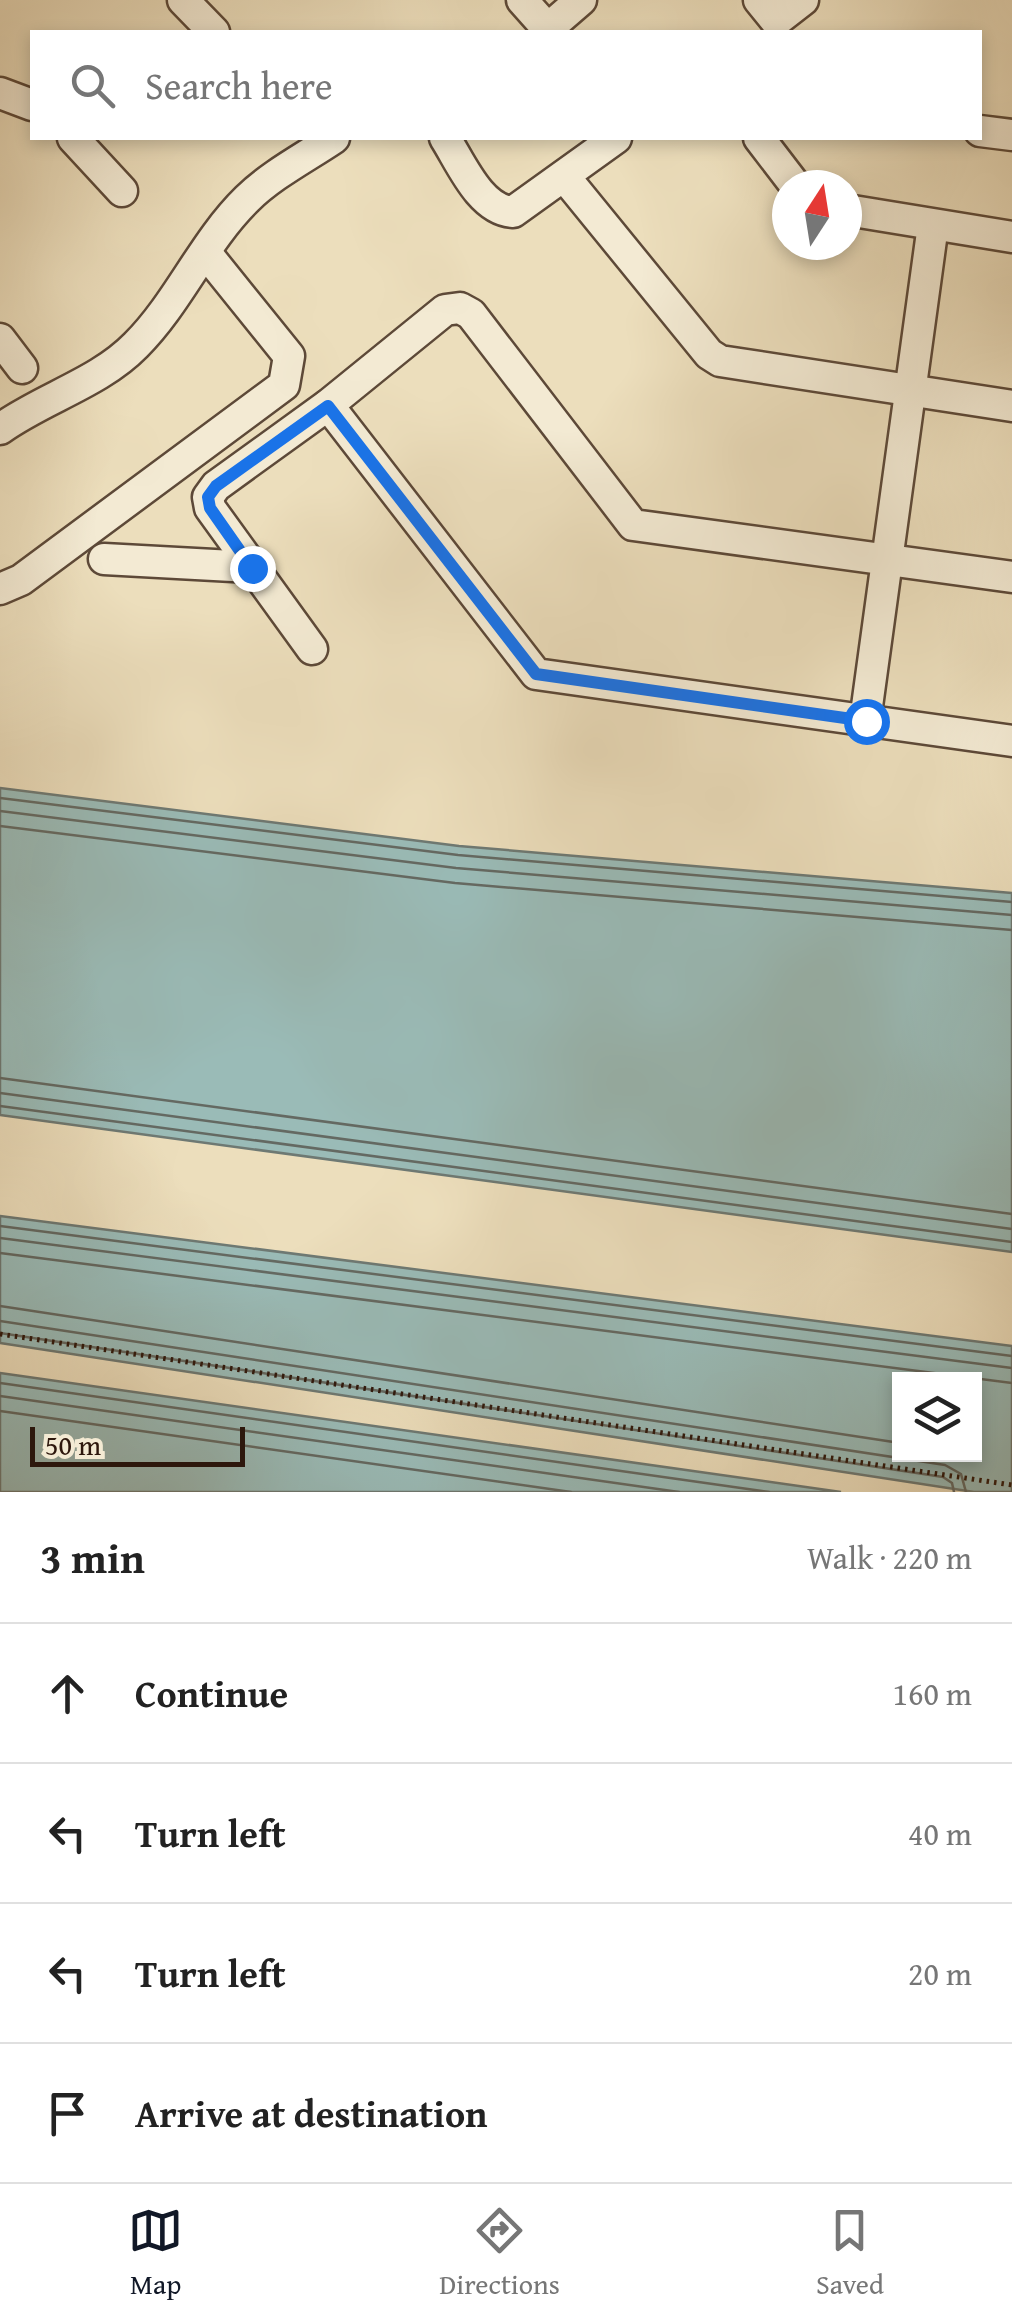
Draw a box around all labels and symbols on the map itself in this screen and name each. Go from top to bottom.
north arrow [772,170,862,260]
route end [230,546,276,592]
route start [844,699,890,745]
scale bar [30,1422,245,1466]

